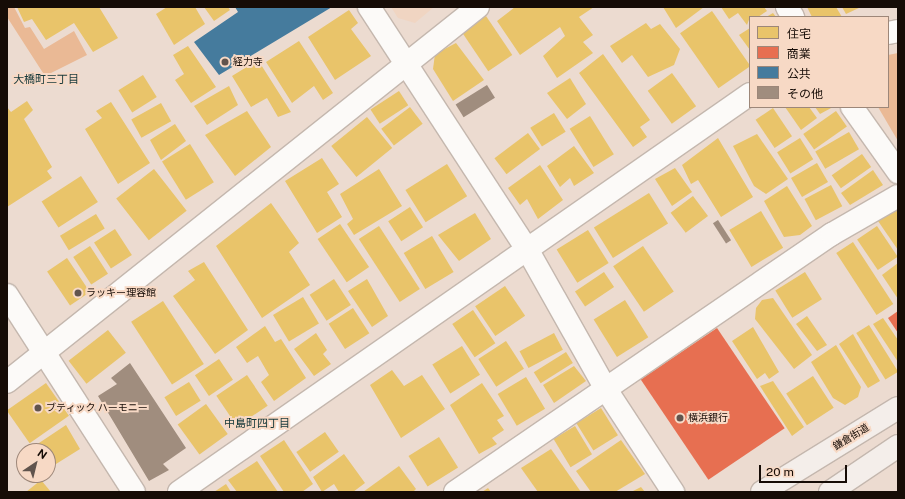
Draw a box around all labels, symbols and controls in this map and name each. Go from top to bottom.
legend [749,16,889,108]
text: 住宅 [787,27,811,41]
text: 商業 [787,47,811,61]
place label: 経力寺 [233,56,263,68]
marker: 経力寺 [220,57,230,67]
text: 公共 [787,67,811,81]
district label: 大橋町三丁目 [13,72,79,86]
text: その他 [787,87,823,101]
place label: ラッキー理容館 [86,287,156,299]
marker: ラッキー理容館 [73,288,83,298]
place label: ブティック ハーモニー [46,402,148,414]
marker: ブティック ハーモニー [33,403,43,413]
place label: 横浜銀行 [688,412,728,424]
marker: 横浜銀行 [675,413,685,423]
district label: 中島町四丁目 [224,416,290,430]
street label: 鎌倉街道 [831,421,871,453]
north arrow [16,443,56,483]
text: N [35,447,49,461]
scale bar [761,457,849,483]
text: 20 m [766,465,794,479]

